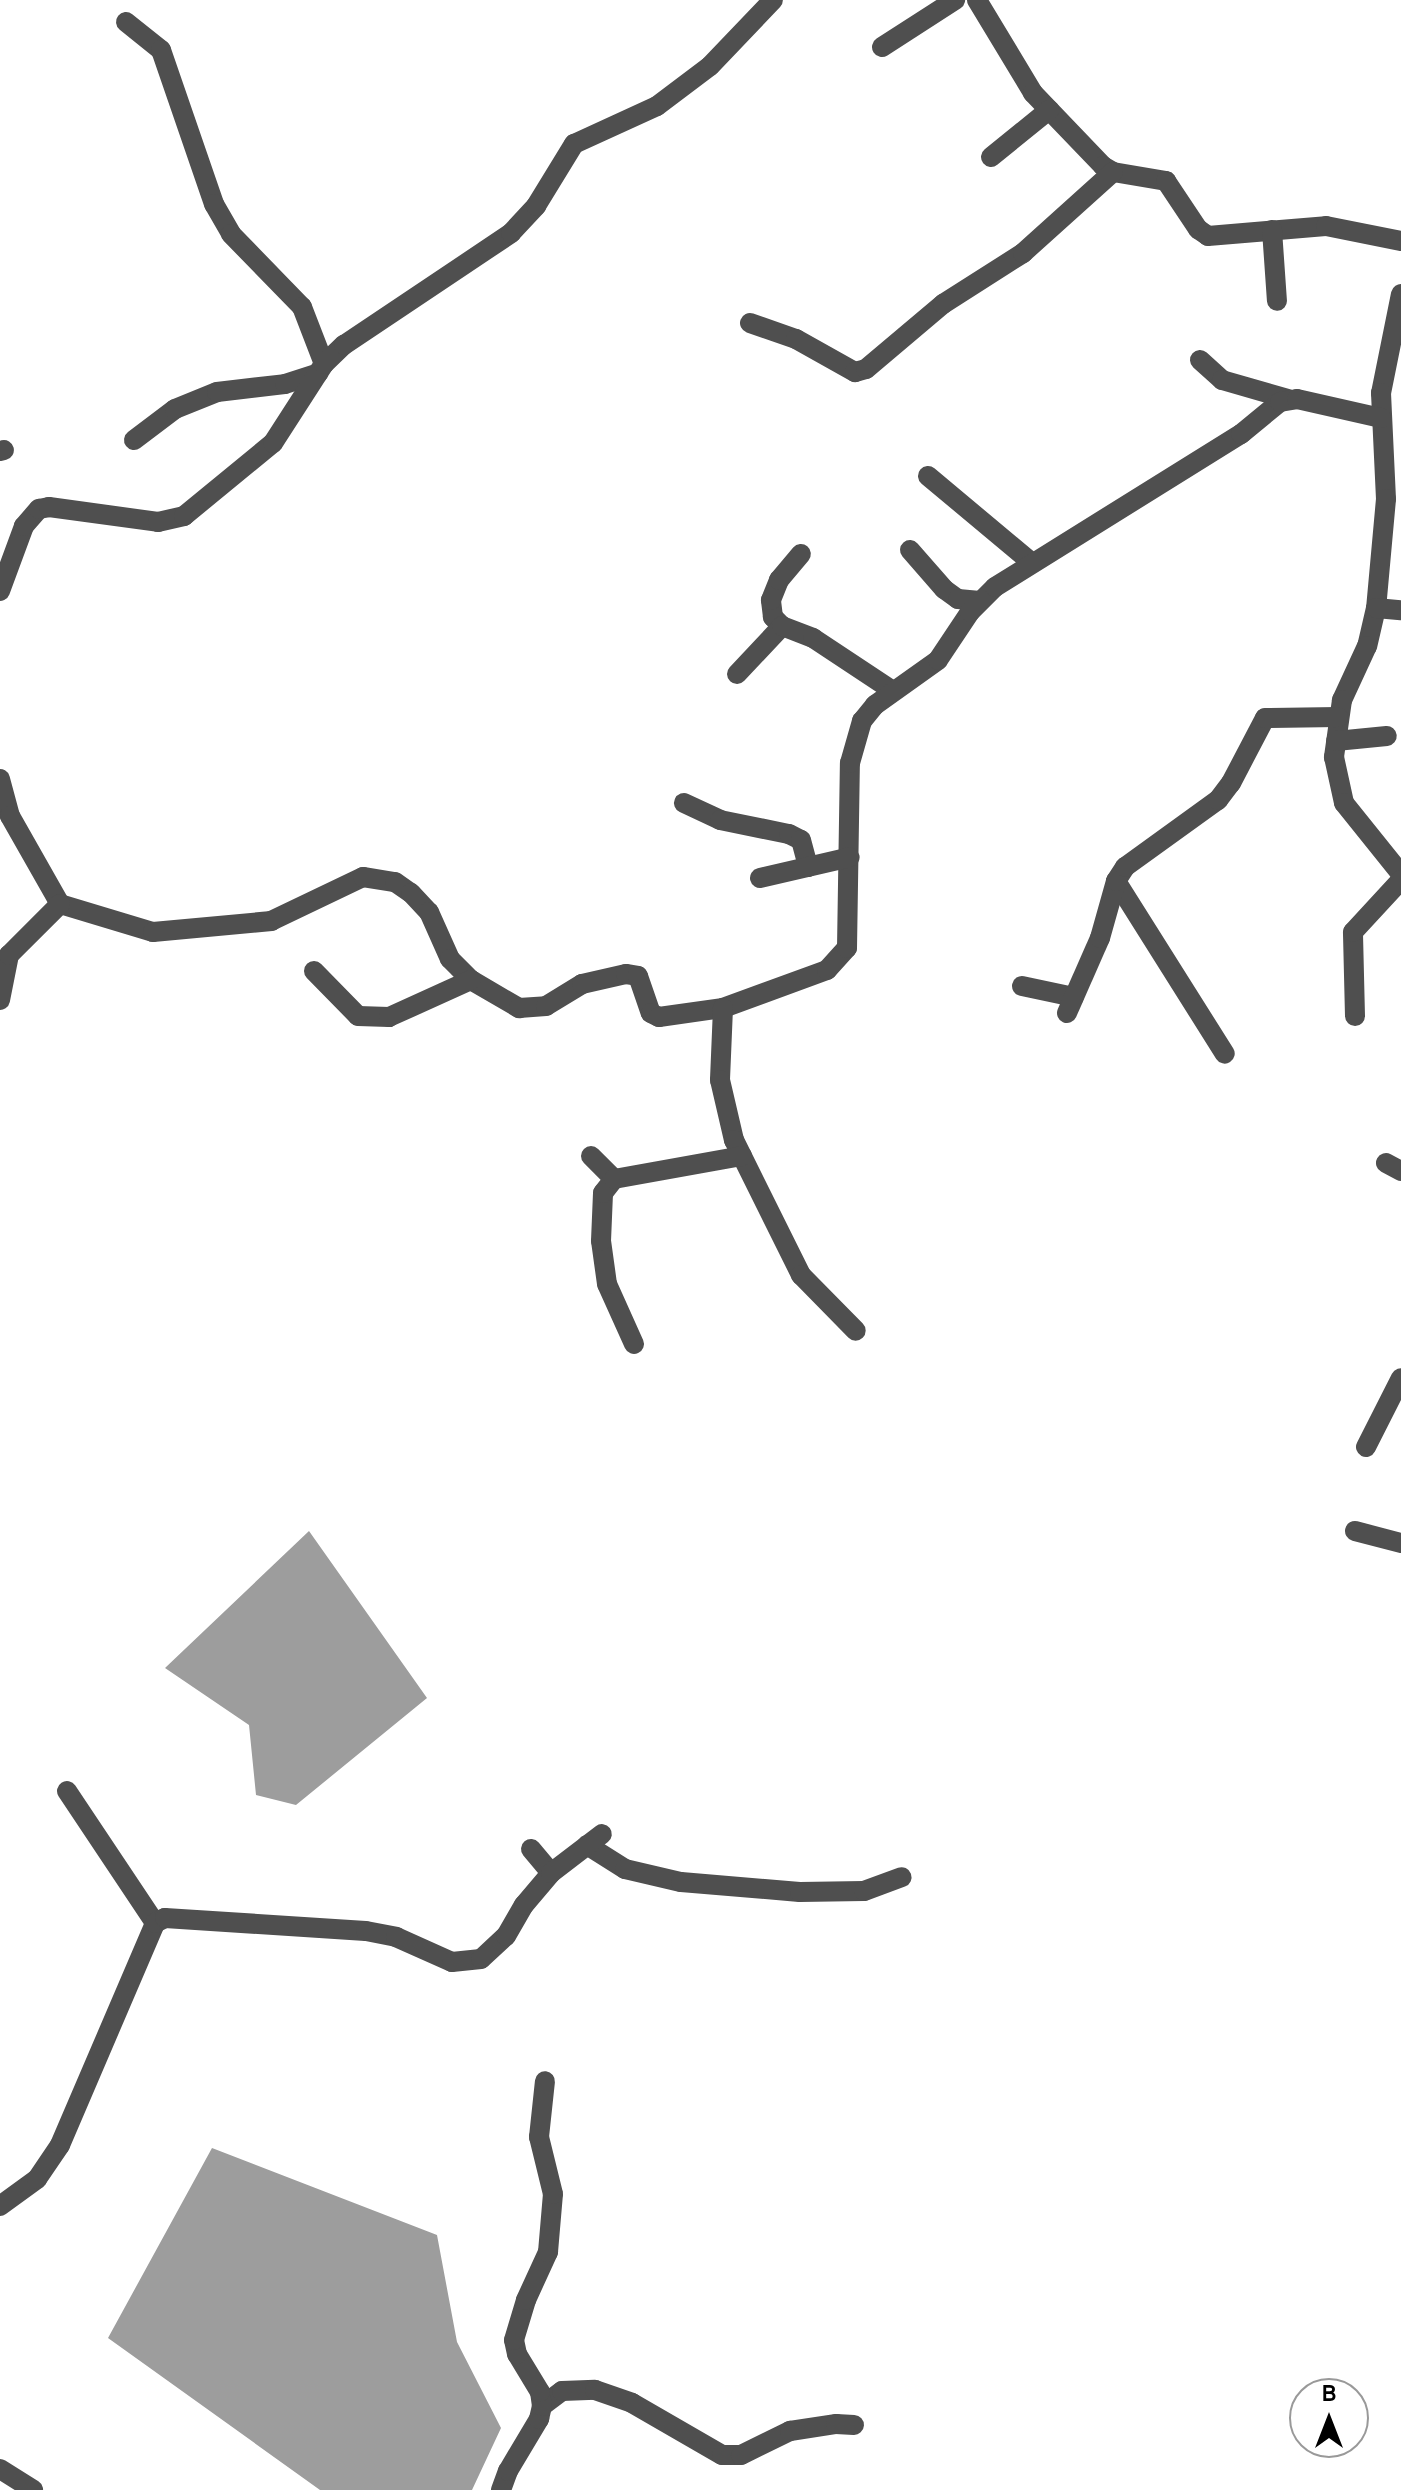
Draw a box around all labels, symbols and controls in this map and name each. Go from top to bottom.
north arrow [1289,2378,1369,2458]
text: B [1321,2382,1337,2409]

